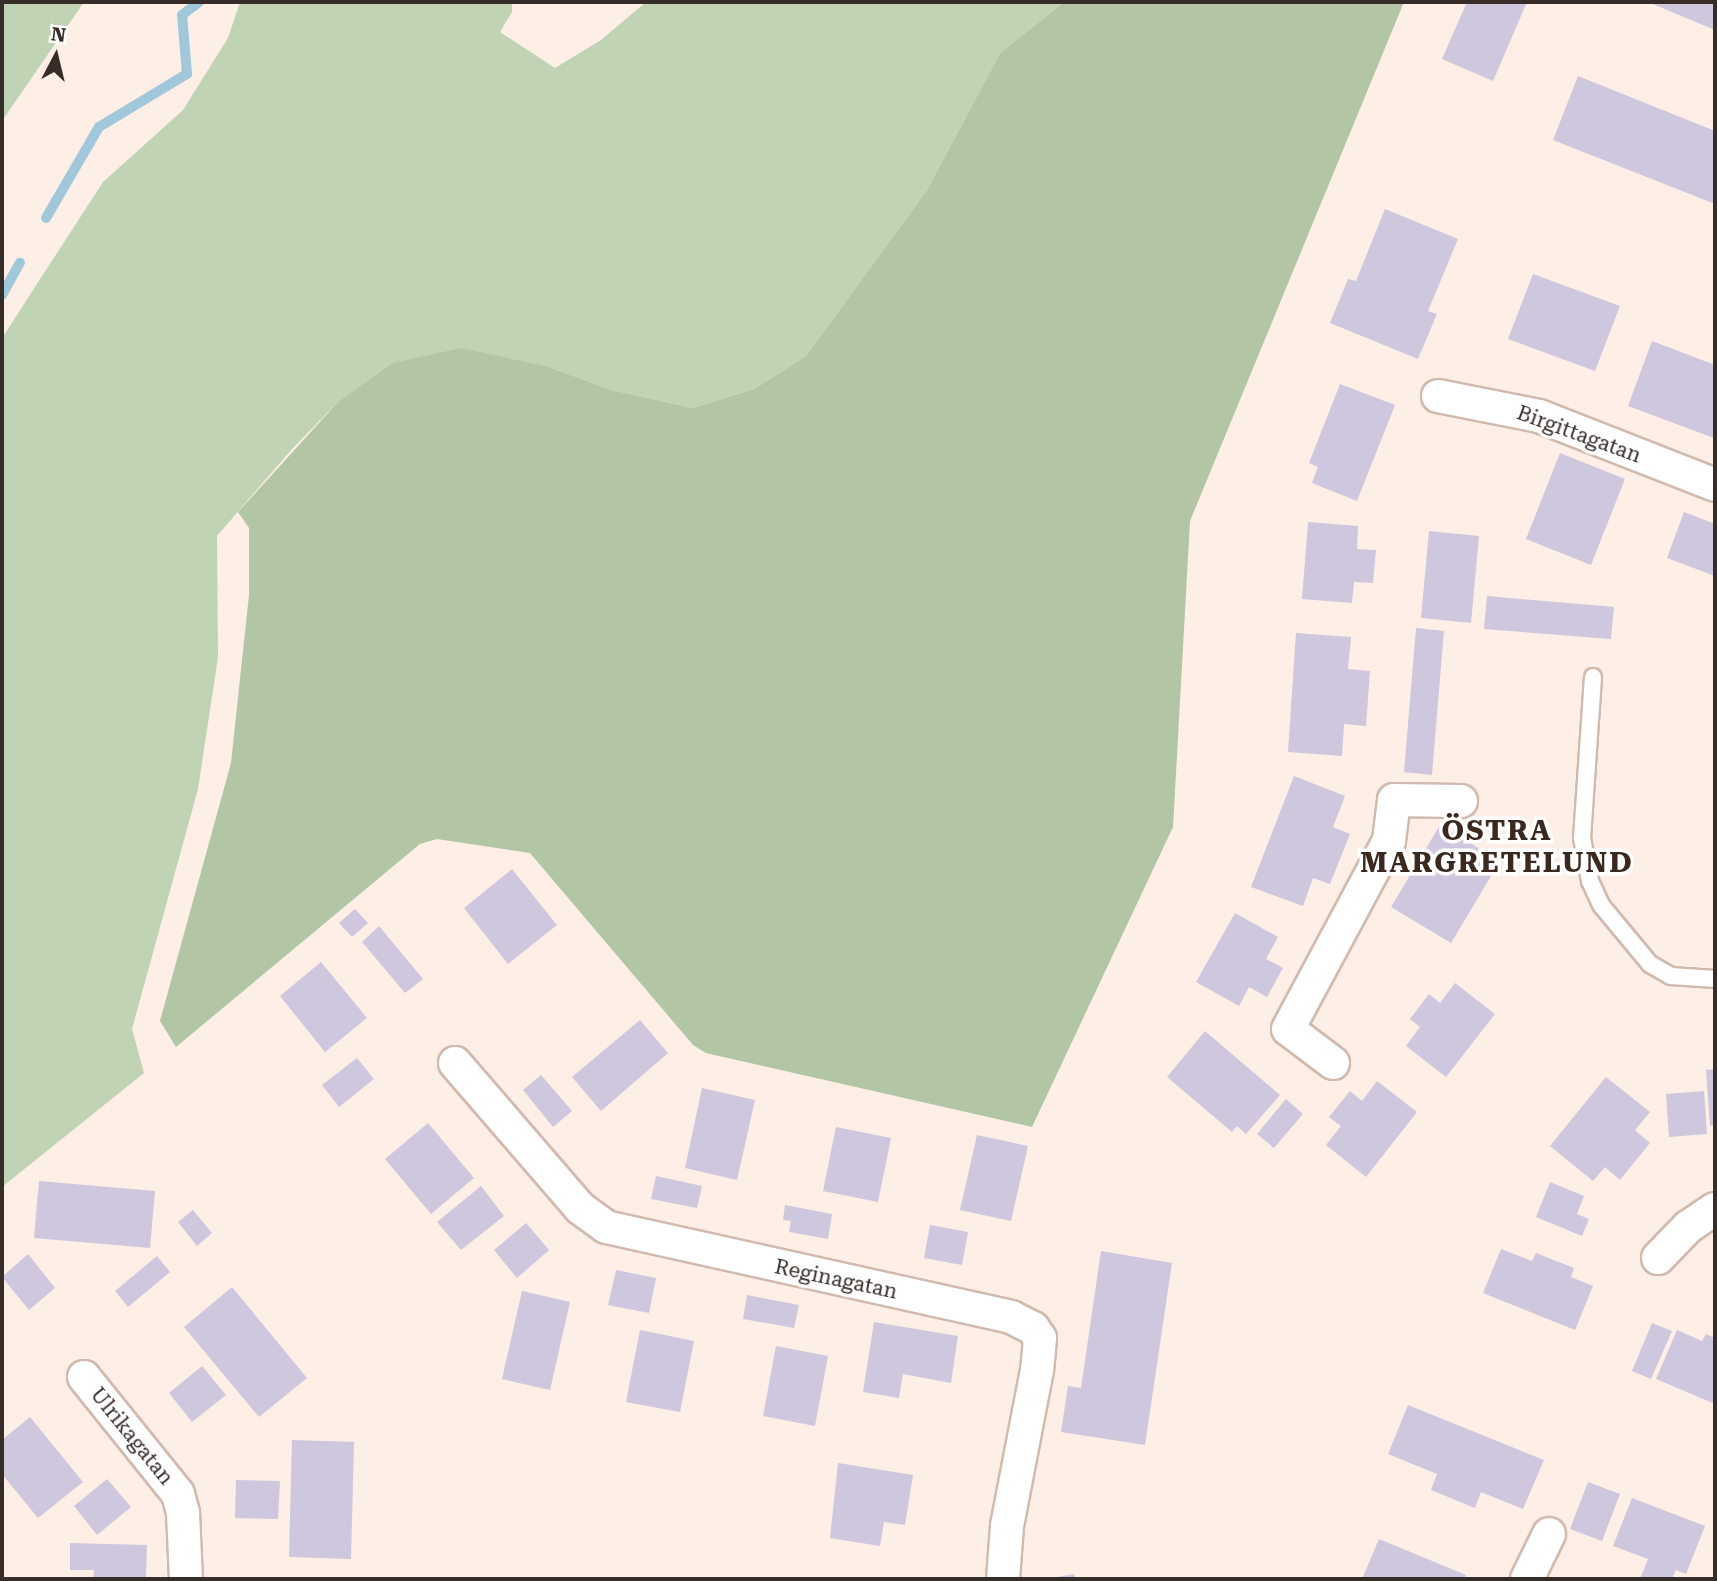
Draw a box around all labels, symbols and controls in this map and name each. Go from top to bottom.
north arrow [21,21,91,91]
text: N [50,22,67,47]
street label: Birgittagatan [1513,400,1645,468]
district label: ÖSTRA MARGRETELUND [1362,814,1632,880]
street label: Reginagatan [772,1254,900,1304]
street label: Ulrikagatan [85,1382,179,1490]

